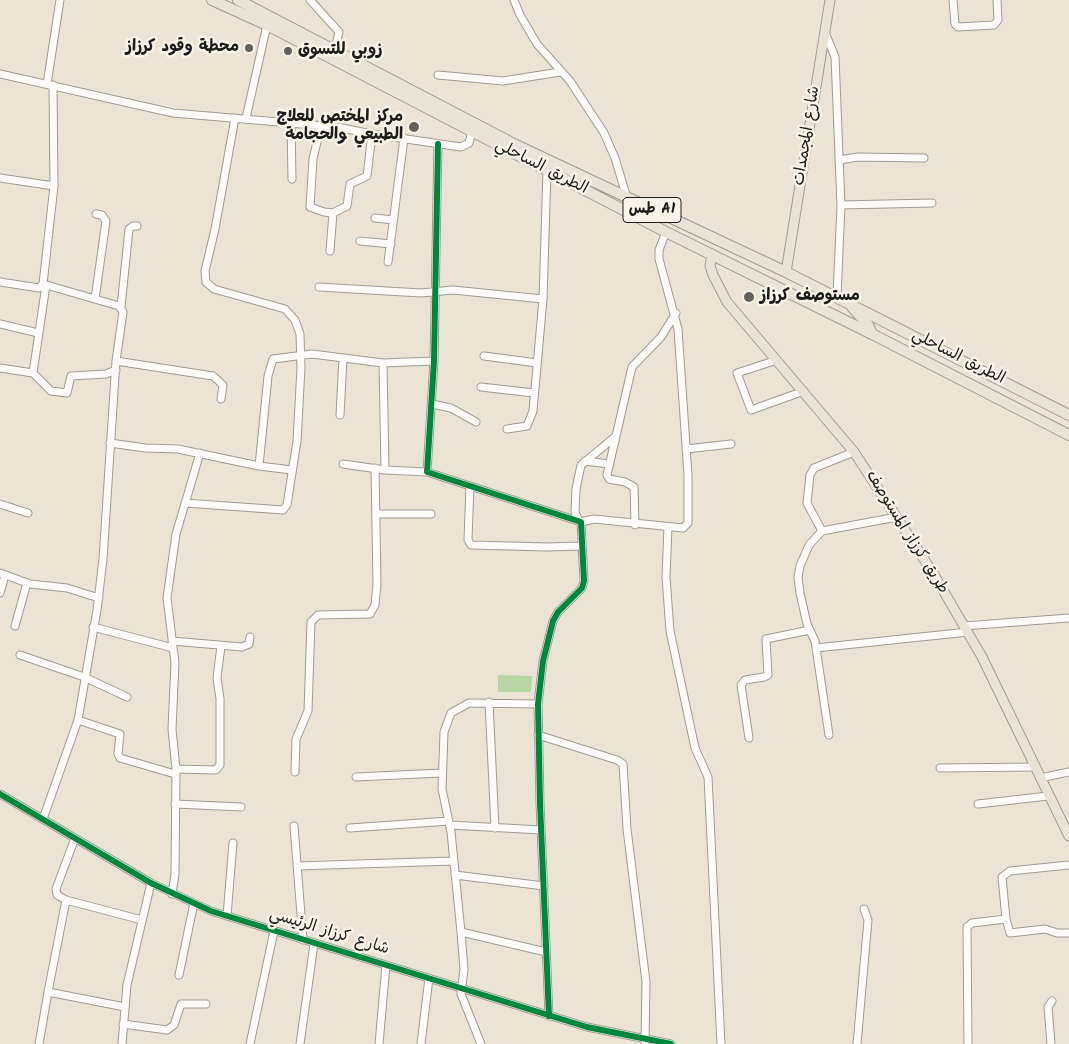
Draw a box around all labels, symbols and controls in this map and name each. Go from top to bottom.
place label: محطة وقود كرزاز [126,38,239,58]
place label: زوبي للتسوق [298,41,382,61]
marker: محطة وقود كرزاز [243,42,255,54]
marker: زوبي للتسوق [282,45,294,57]
street label: شارع المجمدات [791,85,825,187]
place label: مركز المختص للعلاج الطبيعي والحجامة [277,108,403,146]
marker: مركز المختص للعلاج الطبيعي والحجامة [407,120,421,134]
street label: الطريق الساحلي [491,136,591,200]
road number: طس A1 [623,198,681,222]
place label: مستوصف كرزاز [760,287,860,307]
marker: مستوصف كرزاز [742,290,756,304]
street label: الطريق الساحلي [908,326,1008,390]
street label: طريق كرزاز المستوصف [860,468,952,598]
street label: شارع كرزاز الرئيسي [267,906,391,960]

